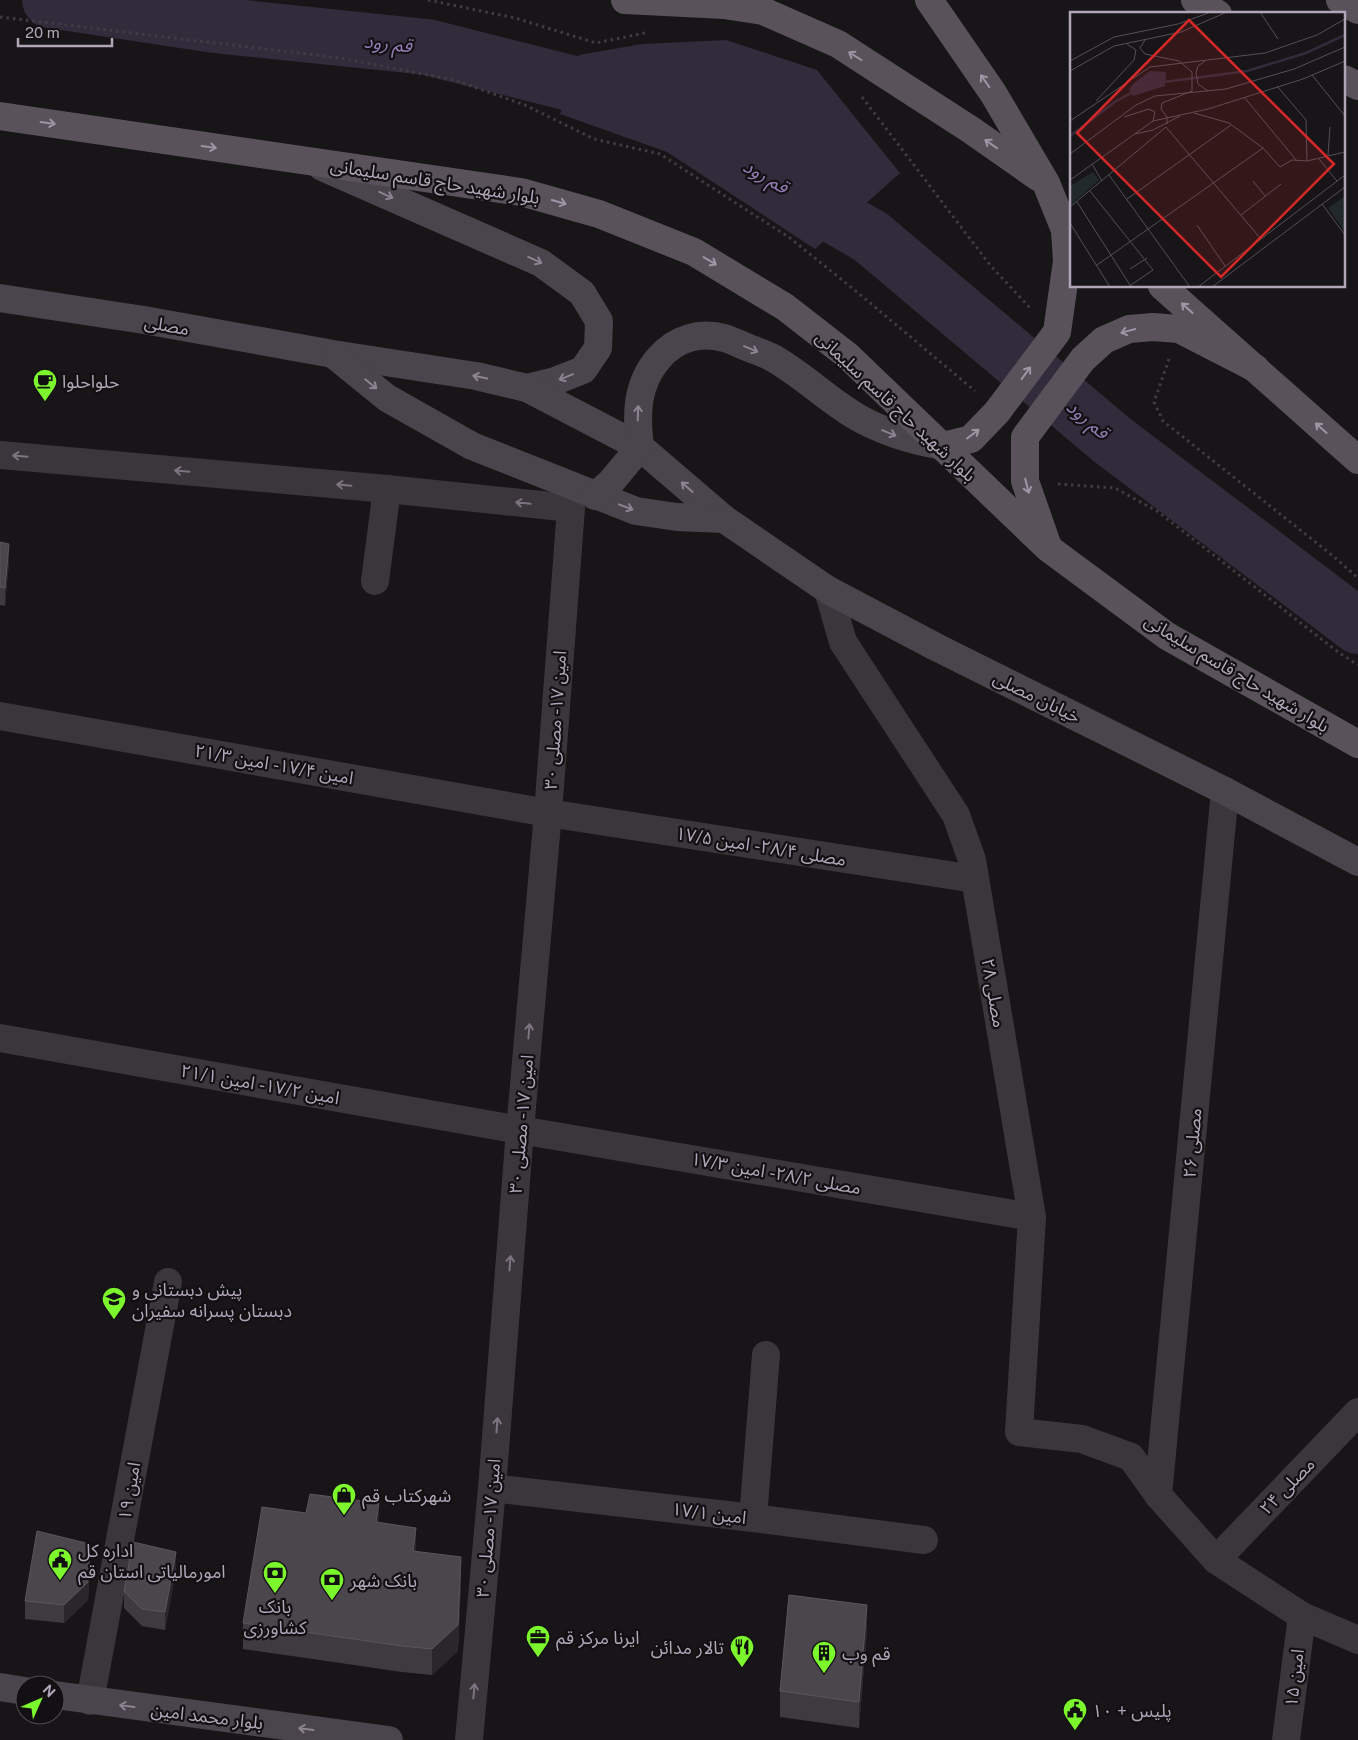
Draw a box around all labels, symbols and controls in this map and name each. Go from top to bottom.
inset map [1070,12,1346,288]
scale bar [18,15,111,47]
text: 20 m [25,24,60,41]
water label: قم رود [362,30,415,61]
one-way arrow [849,50,863,60]
one-way arrow [980,75,990,89]
one-way arrow [40,118,56,128]
one-way arrow [985,139,999,149]
one-way arrow [201,142,217,152]
street label: بلوار شهید حاج قاسم سلیمانی [328,154,541,211]
water label: قم رود [738,154,794,202]
one-way arrow [378,191,393,201]
one-way arrow [551,198,567,208]
one-way arrow [527,256,542,265]
one-way arrow [703,257,717,267]
one-way arrow [1181,303,1194,314]
street label: مصلی [143,311,191,340]
street label: بلوار شهید حاج قاسم سلیمانی [809,326,980,488]
one-way arrow [1121,327,1137,336]
one-way arrow [743,345,758,354]
one-way arrow [1021,367,1032,380]
cafe icon: حلواحلوا [32,368,58,402]
place label: حلواحلوا [62,371,120,393]
one-way arrow [472,372,488,381]
one-way arrow [559,373,574,382]
one-way arrow [364,379,377,390]
water label: قم رود [1060,395,1115,447]
one-way arrow [633,405,643,422]
one-way arrow [1315,422,1328,434]
one-way arrow [882,429,897,438]
one-way arrow [967,429,980,440]
one-way arrow [12,452,28,461]
one-way arrow [174,466,190,476]
one-way arrow [1023,477,1032,493]
one-way arrow [336,481,352,490]
one-way arrow [681,482,694,493]
one-way arrow [515,498,531,508]
one-way arrow [619,504,634,513]
street label: بلوار شهید حاج قاسم سلیمانی [1139,610,1333,739]
street label: امین ۱۷ - مصلی ۳۰ [540,650,571,790]
street label: خیابان مصلی [989,667,1084,728]
street label: امین ۱۷/۴ - امین ۲۱/۳ [193,740,355,789]
street label: مصلی ۲۸/۴ - امین ۱۷/۵ [674,822,848,871]
street label: مصلی ۲۸ [977,957,1010,1030]
one-way arrow [524,1024,533,1040]
street label: امین ۱۷ - مصلی ۳۰ [504,1054,539,1194]
street label: امین ۱۷/۲ - امین ۲۱/۱ [179,1060,341,1109]
street label: مصلی ۲۶ [1178,1107,1207,1179]
street label: مصلی ۲۸/۲ - امین ۱۷/۳ [689,1148,863,1199]
one-way arrow [505,1255,514,1271]
place label: پیش دبستانی و دبستان پسرانه سفیران [132,1279,292,1322]
school or university icon: پیش دبستانی و دبستان پسرانه سفیران [101,1286,127,1320]
one-way arrow [492,1417,502,1433]
street label: مصلی ۲۴ [1255,1453,1320,1519]
street label: امین ۱۷ - مصلی ۳۰ [471,1458,506,1598]
street label: امین ۱۹ [114,1460,145,1522]
shop icon: شهركتاب قم [331,1482,357,1516]
place label: شهركتاب قم [362,1485,451,1509]
street label: امین ۱۷/۱ [670,1498,748,1529]
place label: اداره کل امورمالیاتی استان قم [78,1540,226,1585]
public building icon: اداره کل امورمالیاتی استان قم [47,1547,73,1581]
bank icon: بانک کشاورزی [262,1560,288,1594]
bank icon: بانک شهر [319,1567,345,1601]
place label: بانک شهر [349,1570,417,1592]
place label: بانک کشاورزی [244,1596,307,1639]
office icon: ایرنا مرکز قم [525,1624,551,1658]
place label: ایرنا مرکز قم [556,1627,640,1651]
restaurant icon: تالار مدائن [729,1634,755,1668]
place label: تالار مدائن [651,1637,724,1659]
building icon: قم وب [811,1640,837,1674]
place label: قم وب [842,1643,890,1667]
street label: امین ۱۵ [1280,1648,1309,1708]
north arrow [15,1675,65,1725]
text: N [40,1681,59,1700]
one-way arrow [469,1684,478,1700]
public building icon: پلیس + ۱۰ [1062,1697,1088,1731]
street label: بلوار محمد امین [150,1699,264,1734]
place label: پلیس + ۱۰ [1092,1700,1172,1722]
one-way arrow [120,1701,136,1711]
one-way arrow [298,1724,314,1734]

